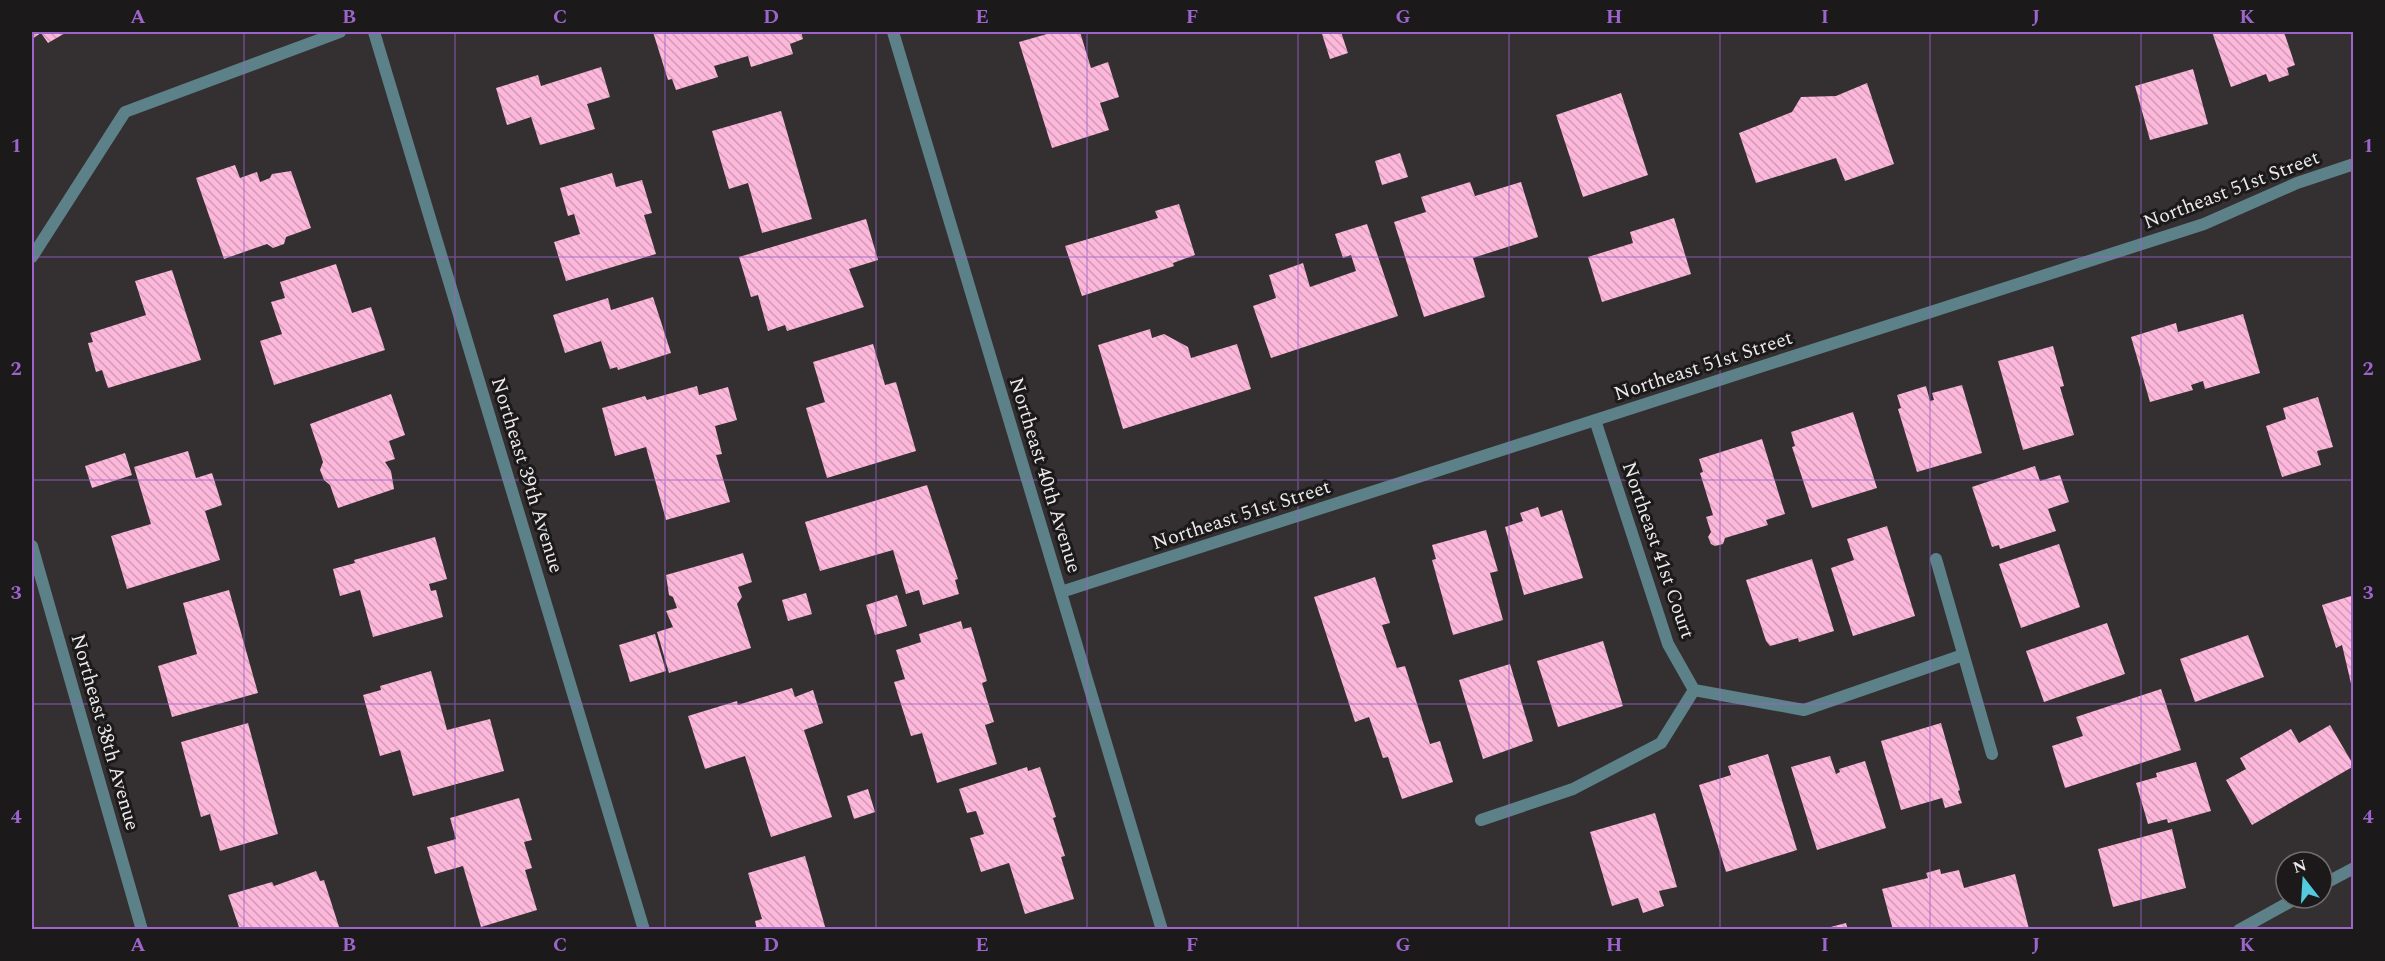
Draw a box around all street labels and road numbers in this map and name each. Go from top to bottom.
street label: Northeast 51st Street [2139,143,2324,237]
street label: Northeast 51st Street [1610,323,1797,409]
street label: Northeast 39th Avenue [483,374,571,577]
street label: Northeast 40th Avenue [1001,374,1089,577]
street label: Northeast 41st Court [1614,458,1702,643]
street label: Northeast 51st Street [1148,472,1335,558]
street label: Northeast 38th Avenue [63,630,147,834]

